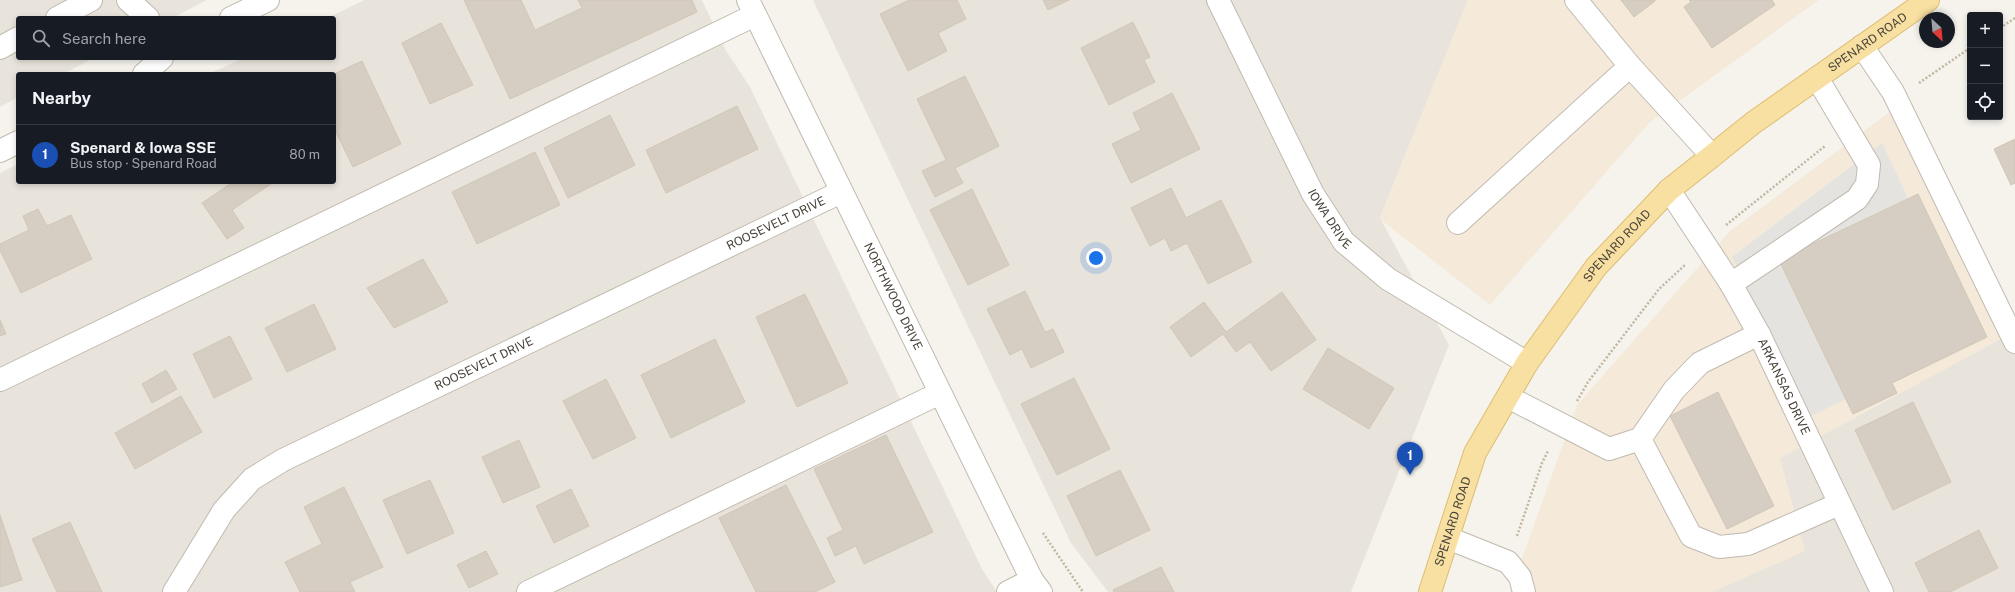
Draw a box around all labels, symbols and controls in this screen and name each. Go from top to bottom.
street label: SPENARD ROAD [1825,10,1910,75]
north arrow [1919,12,1955,48]
map controls [1967,12,2003,120]
button: + [1967,12,2003,48]
search box [16,16,336,60]
icon: search [30,27,52,49]
text: Search here [62,30,146,47]
button: − [1967,48,2003,84]
button: locate [1967,84,2003,120]
text: Nearby [32,88,91,108]
text: Spenard & Iowa SSE [70,139,216,156]
text: 1 [42,147,48,162]
text: 80 m [289,147,320,162]
text: Bus stop · Spenard Road [70,156,217,171]
street label: IOWA DRIVE [1305,187,1354,252]
street label: ROOSEVELT DRIVE [724,194,828,253]
street label: SPENARD ROAD [1580,207,1654,285]
street label: NORTHWOOD DRIVE [861,240,925,352]
your location [1086,248,1106,268]
street label: ROOSEVELT DRIVE [432,334,536,393]
street label: ARKANSAS DRIVE [1755,336,1813,437]
pin: 1 [1397,442,1423,475]
street label: SPENARD ROAD [1432,475,1474,568]

